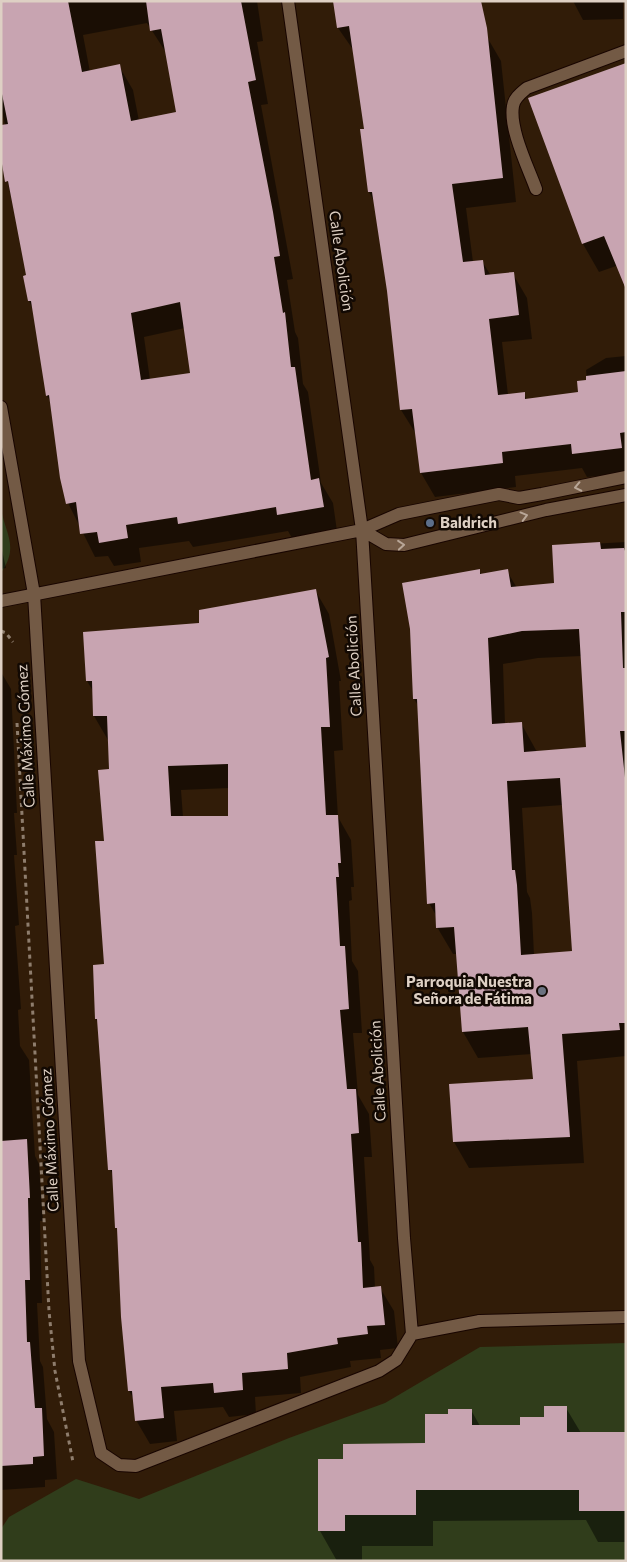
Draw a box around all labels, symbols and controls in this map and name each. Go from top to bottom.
street label: Calle Abolición [326,209,358,312]
one-way arrow [574,481,582,492]
one-way arrow [520,511,528,522]
place label: Baldrich [440,513,497,531]
marker: Baldrich [424,517,436,529]
one-way arrow [397,539,405,550]
street label: Calle Abolición [341,615,365,717]
street label: Calle Máximo Gómez [12,664,38,808]
place label: Parroquia Nuestra Señora de Fátima [406,972,532,1007]
marker: Parroquia Nuestra Señora de Fátima [536,985,548,997]
street label: Calle Abolición [365,1020,389,1122]
street label: Calle Máximo Gómez [36,1068,62,1212]

